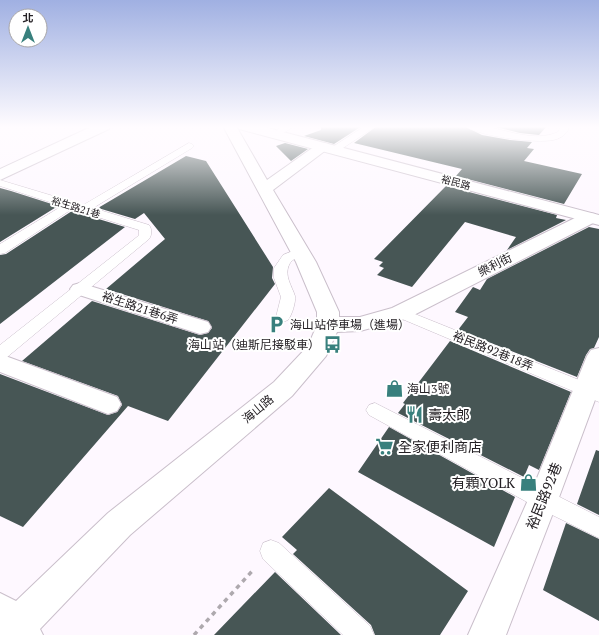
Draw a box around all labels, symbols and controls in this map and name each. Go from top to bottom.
north arrow [8,8,48,48]
text: 北 [23,11,34,25]
street label: 裕民路 [440,172,472,193]
street label: 裕生路21巷 [50,194,102,221]
street label: 樂利街 [475,250,514,279]
street label: 裕生路21巷6弄 [100,288,180,327]
parking icon: 海山站停車場（進場） [267,315,287,335]
place label: 海山站停車場（進場） [290,317,410,332]
street label: 裕民路92巷18弄 [451,328,536,374]
bus stop icon: 海山站（迪斯尼接駁車） [323,335,343,355]
place label: 海山站（迪斯尼接駁車） [188,337,320,352]
shop icon: 海山3號 [384,379,404,399]
place label: 海山3號 [407,381,449,396]
street label: 海山路 [239,391,276,426]
restaurant icon: 壽太郎 [405,405,425,425]
place label: 壽太郎 [428,405,470,424]
supermarket icon: 全家便利商店 [375,437,395,457]
place label: 全家便利商店 [398,437,482,456]
street label: 裕民路92巷 [521,459,566,532]
place label: 有顆YOLK [451,473,516,492]
shop icon: 有顆YOLK [518,473,538,493]

